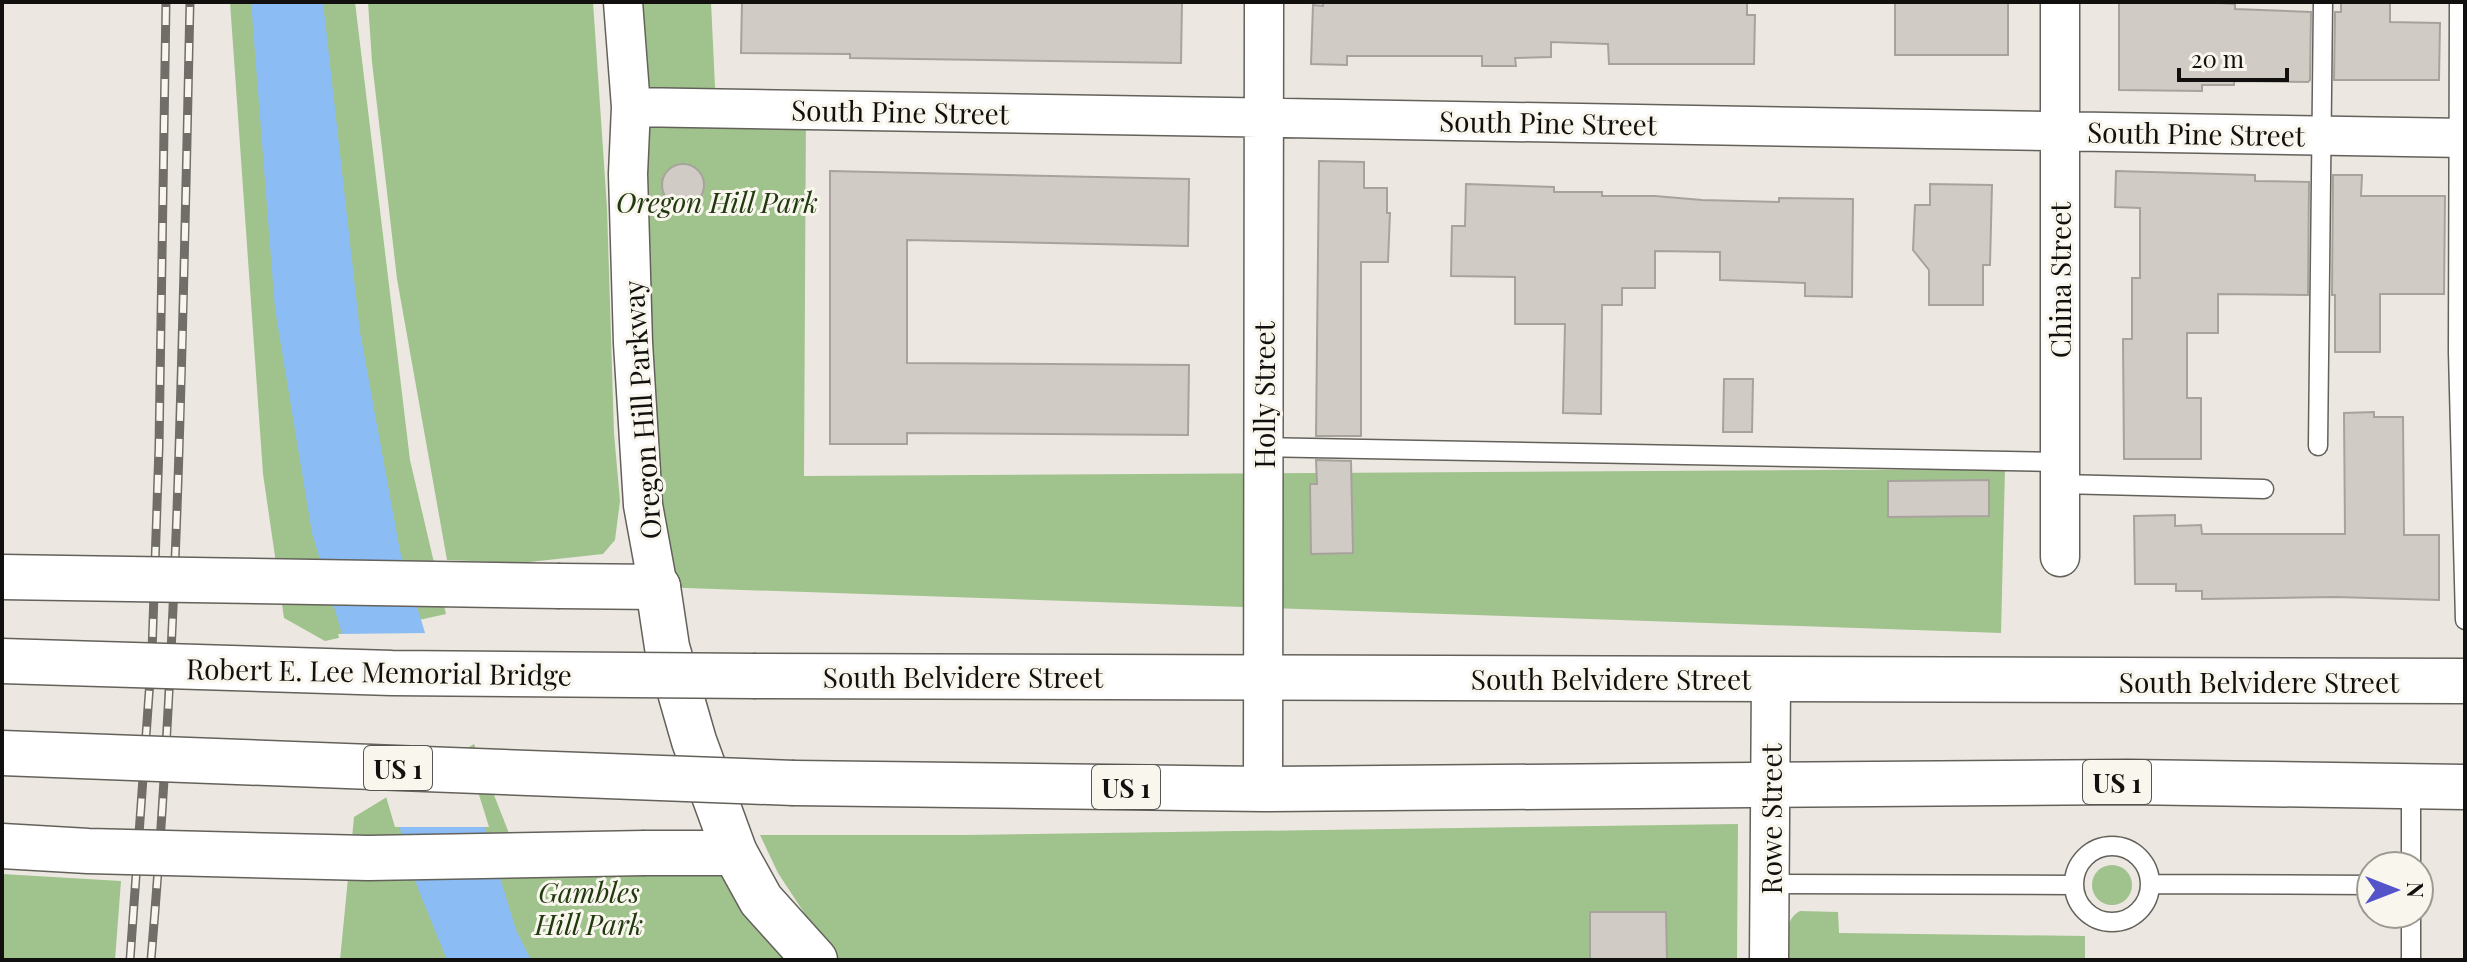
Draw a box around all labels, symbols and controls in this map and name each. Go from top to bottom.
scale bar [2179,32,2287,82]
text: 20 m [2191,42,2244,74]
street label: South Pine Street [791,91,1010,131]
street label: South Pine Street [1439,102,1658,142]
street label: South Pine Street [2087,113,2306,153]
park label: Oregon Hill Park [616,183,818,220]
street label: China Street [2041,201,2078,358]
street label: Oregon Hill Parkway [613,279,669,541]
street label: Holly Street [1245,320,1282,469]
street label: Robert E. Lee Memorial Bridge [186,649,572,693]
street label: South Belvidere Street [823,658,1104,695]
street label: South Belvidere Street [1471,660,1752,697]
street label: South Belvidere Street [2119,663,2400,700]
street label: Rowe Street [1752,742,1789,894]
road number: US 1 [364,746,432,790]
road number: US 1 [2083,760,2151,804]
road number: US 1 [1092,765,1160,809]
north arrow [2355,850,2435,930]
park label: Gambles Hill Park [534,873,643,942]
text: N [2401,882,2431,898]

